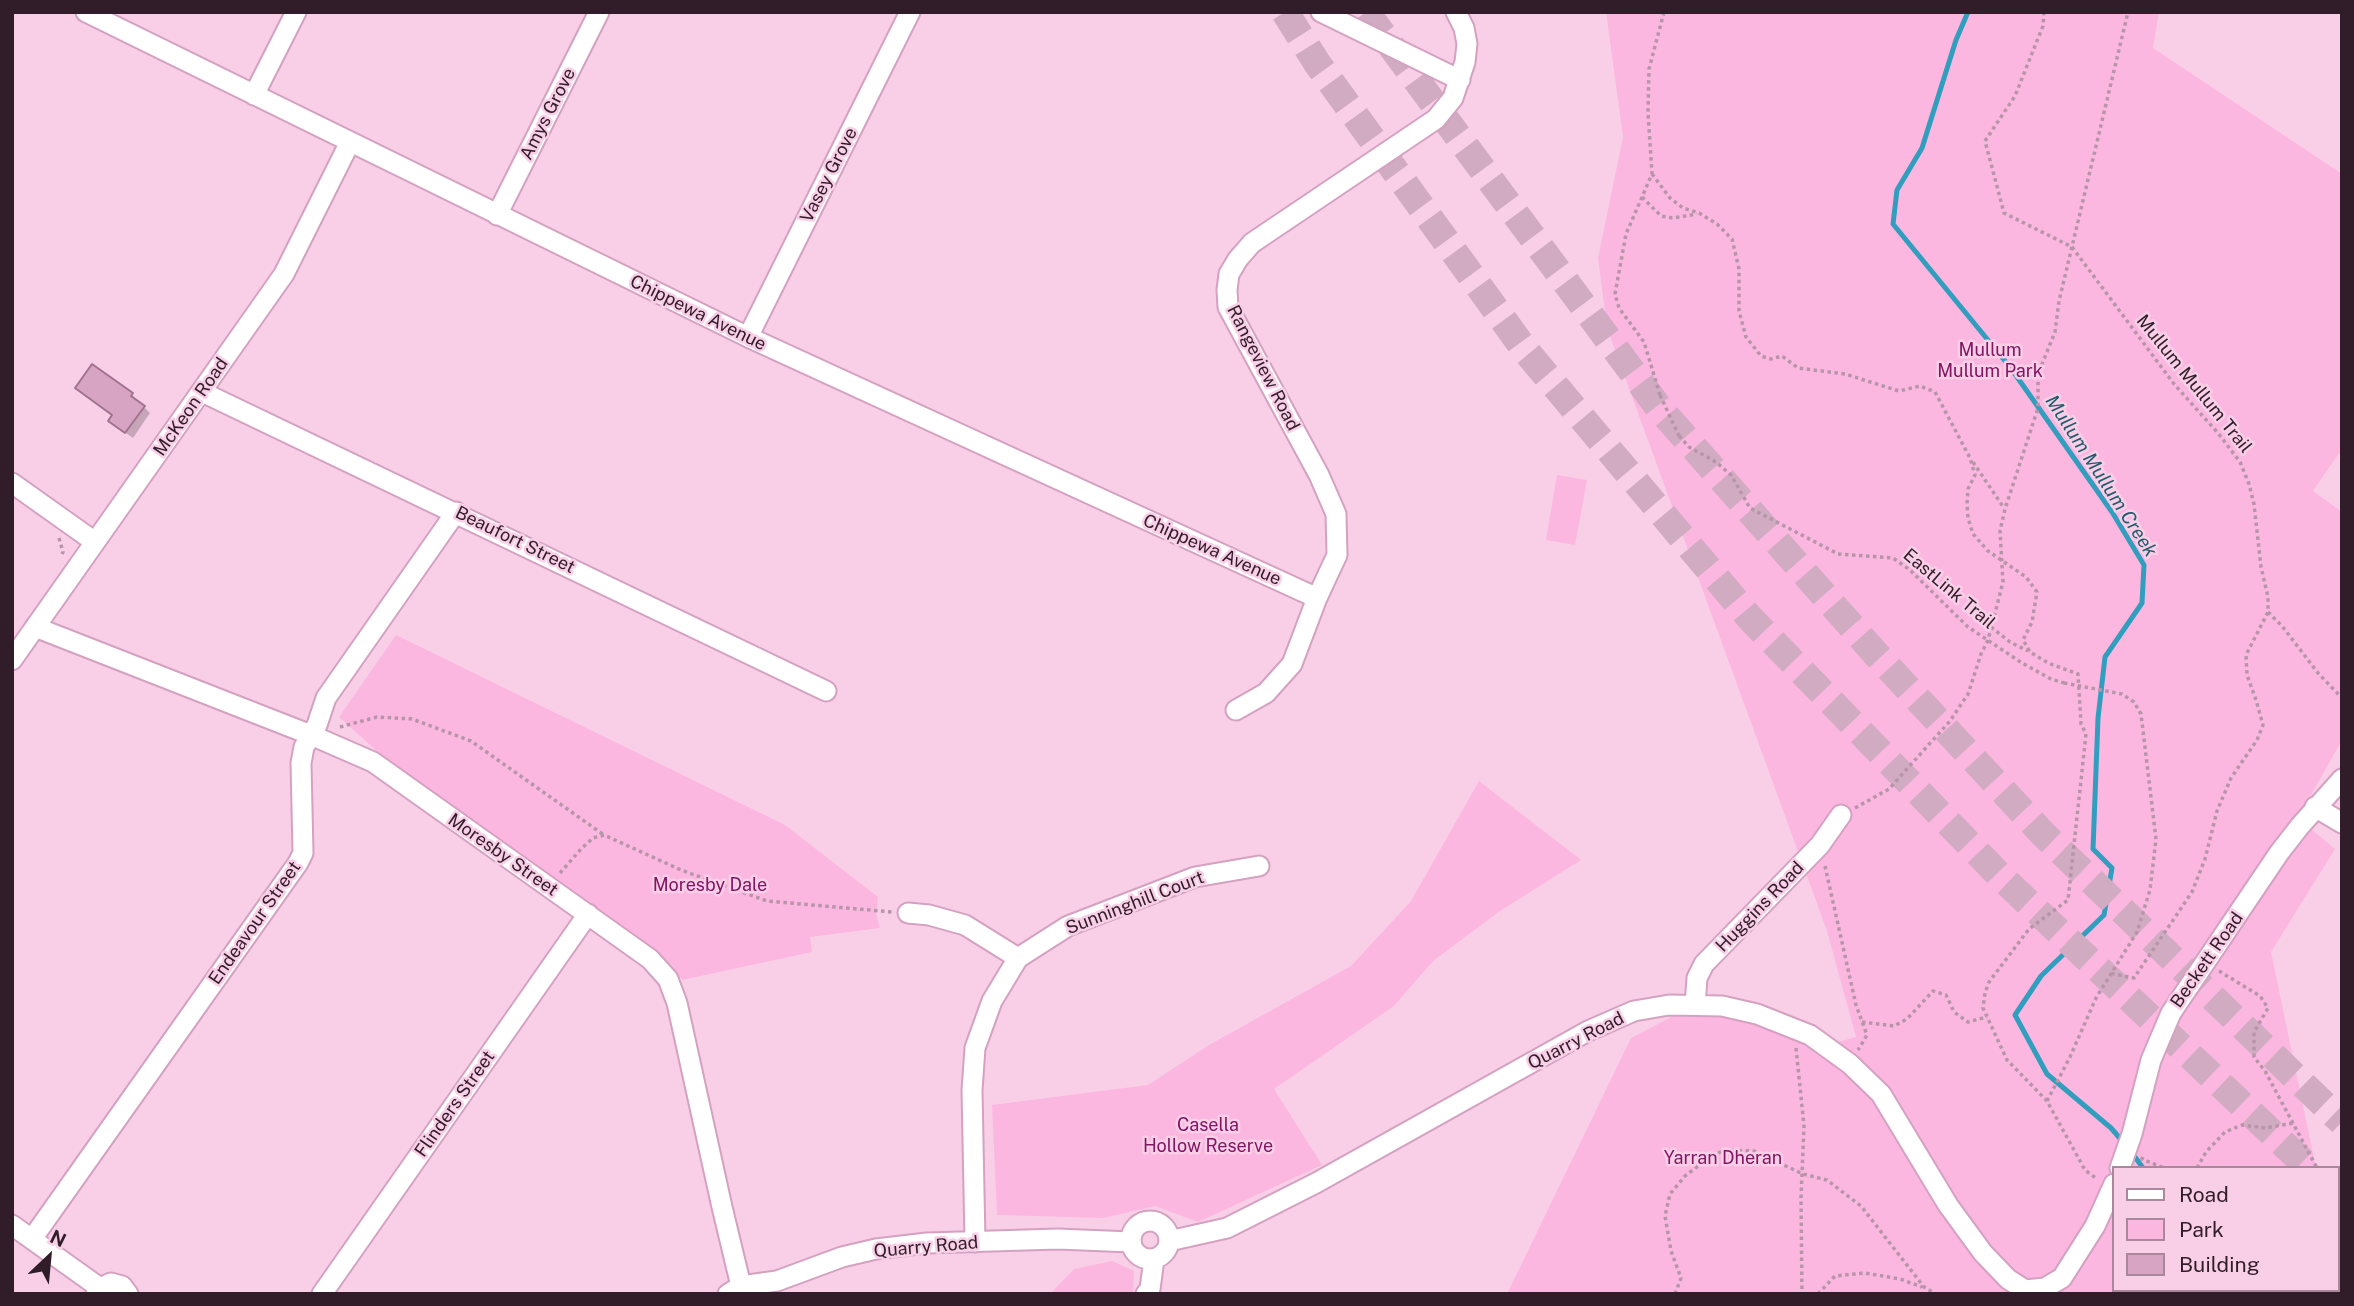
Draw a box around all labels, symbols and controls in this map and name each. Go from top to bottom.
street label: Amys Grove [516,64,580,164]
street label: Vasey Grove [796,124,862,226]
street label: Chippewa Avenue [626,271,770,355]
street label: Rangeview Road [1222,302,1304,434]
street label: Mullum Mullum Trail [2132,311,2256,457]
park label: Mullum Mullum Park [1937,339,2043,382]
street label: McKeon Road [149,354,233,460]
water label: Mullum Mullum Creek [2040,391,2162,561]
street label: Beaufort Street [452,502,578,578]
street label: Chippewa Avenue [1140,510,1284,590]
street label: EastLink Trail [1899,544,1999,634]
street label: Moresby Street [444,809,562,901]
street label: Endeavour Street [204,857,306,989]
street label: Huggins Road [1711,857,1809,957]
street label: Sunninghill Court [1063,867,1207,939]
park label: Moresby Dale [653,874,767,896]
street label: Beckett Road [2166,908,2248,1012]
street label: Quarry Road [1524,1008,1628,1074]
street label: Flinders Street [410,1047,500,1161]
park label: Casella Hollow Reserve [1143,1114,1273,1156]
park label: Yarran Dheran [1664,1147,1782,1169]
legend [2112,1166,2340,1292]
text: Road [2179,1182,2229,1207]
text: Park [2179,1217,2224,1242]
north arrow [14,1222,84,1292]
text: N [47,1225,70,1251]
street label: Quarry Road [873,1232,979,1262]
text: Building [2179,1252,2260,1277]

